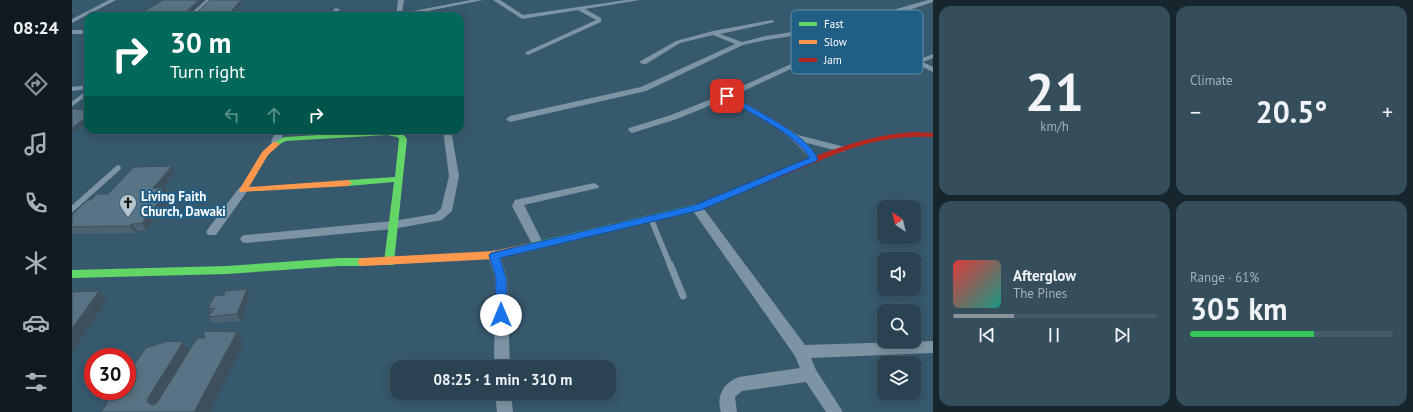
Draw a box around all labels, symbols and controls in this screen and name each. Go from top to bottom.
legend [791,10,923,74]
text: 08:24 [13,16,59,39]
text: Fast [824,17,844,31]
text: 30 m [170,24,231,61]
icon: right [104,28,156,80]
text: Slow [824,35,847,49]
text: Jam [823,53,842,67]
text: 21 [1025,58,1084,125]
text: Turn right [170,60,245,83]
icon: directions [22,70,50,98]
text: Climate [1190,72,1233,89]
pin [710,79,744,113]
icon: arrive [716,85,738,107]
text: 20.5° [1256,92,1327,131]
text: − [1190,98,1201,126]
text: + [1382,98,1393,126]
icon: left [221,104,243,126]
icon: ahead [263,104,285,126]
icon: right [305,104,327,126]
text: km/h [1040,118,1069,135]
icon: music [22,130,50,158]
place label: Living Faith Church, Dawaki [141,188,226,220]
icon: phone [22,189,50,217]
church icon: Living Faith Church, Dawaki [118,193,138,218]
north arrow [877,200,921,244]
map controls [877,200,921,400]
icon: climate [22,249,50,277]
button: sound [877,252,921,296]
text: Afterglow [1013,266,1076,285]
text: Range · 61% [1190,269,1259,286]
text: The Pines [1013,285,1067,302]
text: 305 km [1190,289,1288,328]
position arrow [480,294,522,336]
button: search [877,304,921,348]
icon: car [22,309,50,337]
icon: previous [976,324,998,346]
icon: pause [1043,324,1065,346]
icon: next [1111,324,1133,346]
speed limit sign: 30 [84,348,136,400]
button: layers [877,356,921,400]
icon: filters [22,368,50,396]
text: 08:25 · 1 min · 310 m [434,370,572,389]

